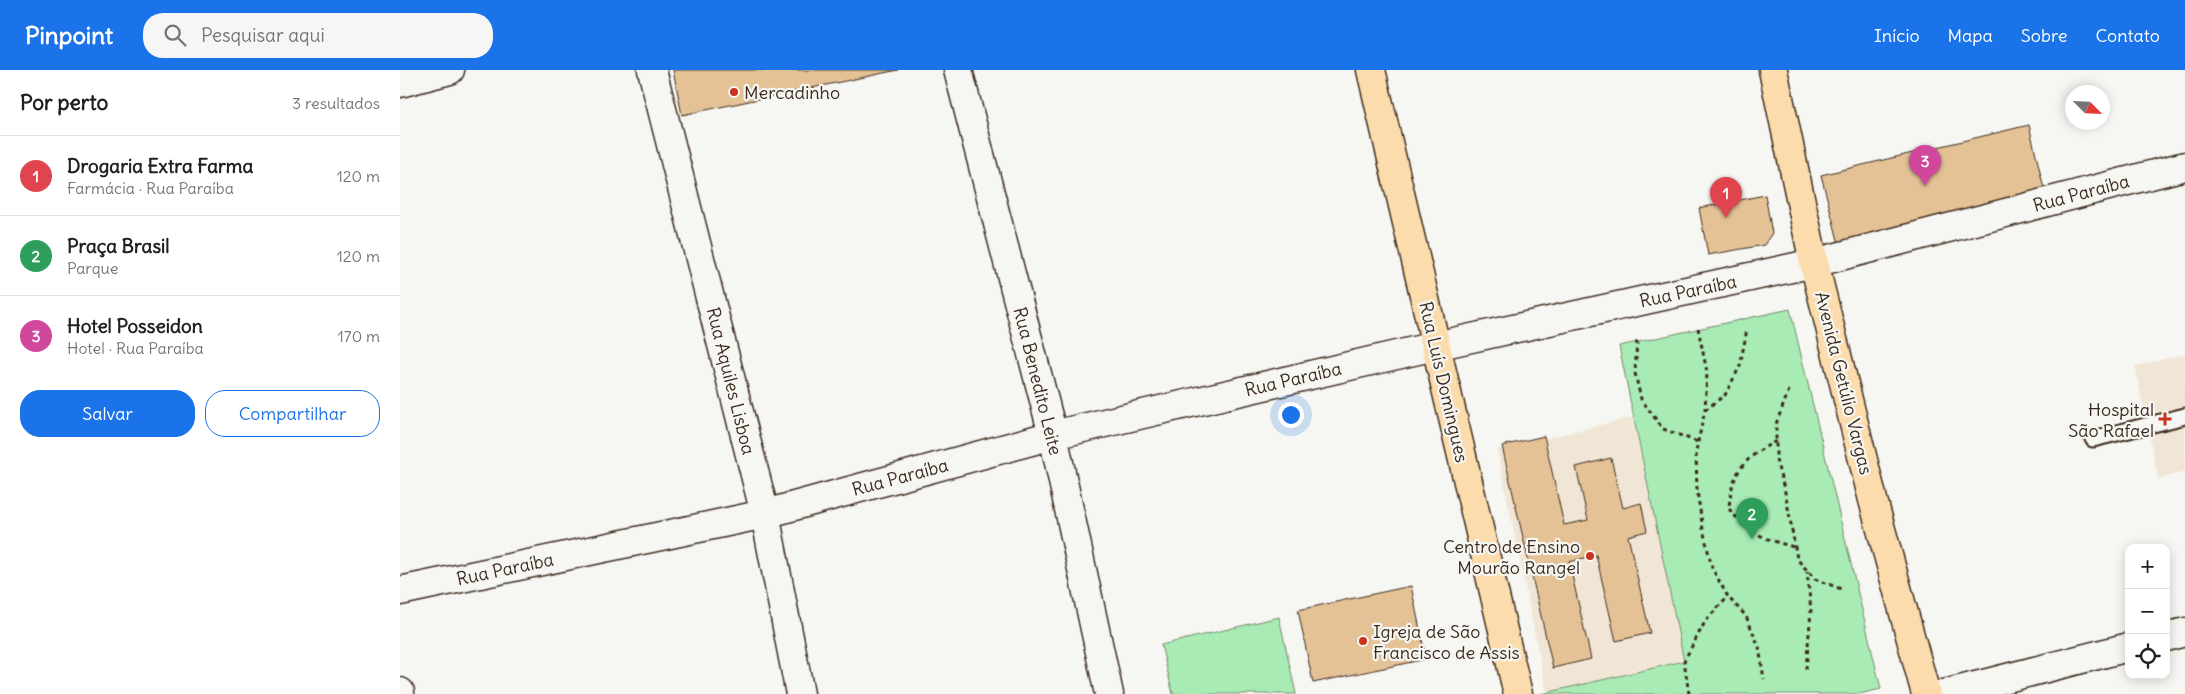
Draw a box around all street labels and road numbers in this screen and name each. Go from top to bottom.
street label: Rua Paraíba [2030,169,2132,217]
street label: Rua Paraíba [1637,269,1739,313]
street label: Avenida Getúlio Vargas [1810,289,1878,477]
street label: Rua Luís Domingues [1414,299,1474,465]
street label: Rua Aquiles Lisboa [702,305,760,457]
street label: Rua Benedito Leite [1009,305,1067,457]
street label: Rua Paraíba [1242,357,1344,401]
street label: Rua Paraíba [849,453,951,501]
street label: Rua Paraíba [454,547,556,591]

